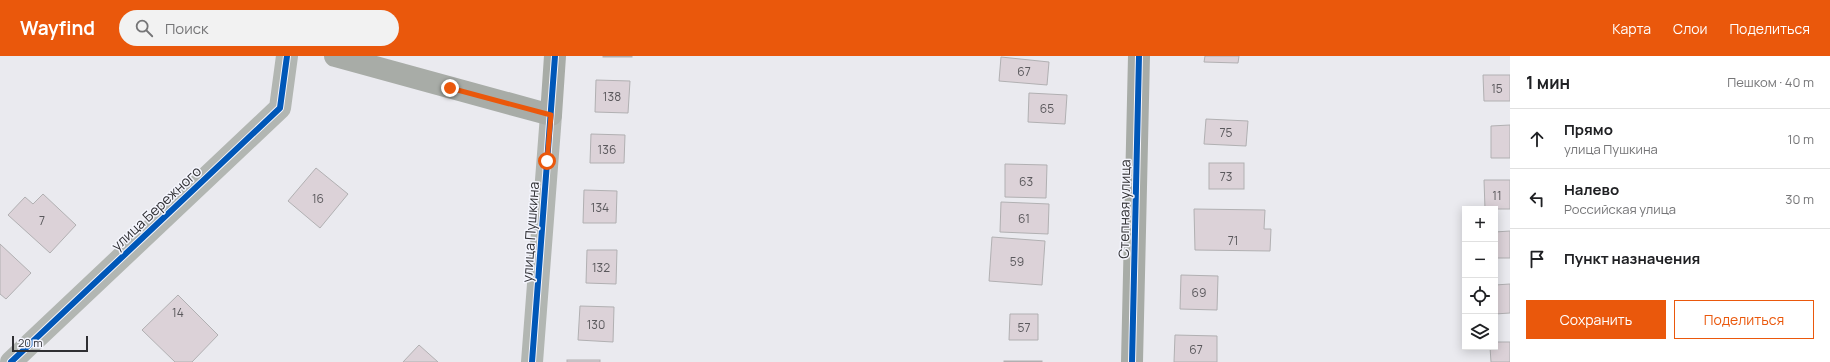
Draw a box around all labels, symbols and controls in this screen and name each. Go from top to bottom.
search box [119,10,399,46]
text: Wayfind [20,15,95,41]
icon: search [133,17,155,39]
text: Поиск [165,18,208,39]
text: Карта [1612,19,1651,38]
text: Слои [1673,19,1707,38]
text: Поделиться [1729,19,1810,38]
house number: 67 [1017,63,1031,80]
text: 1 мин [1526,71,1570,94]
text: Пешком · 40 m [1727,73,1814,91]
route end [441,79,459,97]
house number: 15 [1491,80,1503,97]
house number: 138 [603,88,621,105]
house number: 65 [1040,100,1054,117]
text: Прямо [1564,119,1613,140]
house number: 75 [1220,124,1233,141]
icon: ahead [1526,128,1548,150]
text: 10 m [1787,130,1814,148]
text: улица Пушкина [1564,140,1658,158]
house number: 136 [598,141,616,158]
route start [538,152,556,170]
street label: Степная улица [1114,159,1134,259]
street label: улица Бережного [107,161,205,255]
house number: 73 [1220,168,1232,185]
house number: 63 [1019,173,1033,190]
text: Налево [1564,179,1619,200]
street label: улица Пушкина [517,181,543,283]
house number: 11 [1492,187,1502,204]
icon: left [1526,188,1548,210]
house number: 16 [312,190,324,207]
text: 30 m [1785,190,1814,208]
house number: 134 [591,199,609,216]
text: Российская улица [1564,200,1676,218]
map controls [1462,206,1498,350]
button: + [1462,206,1498,242]
house number: 61 [1018,210,1030,227]
house number: 7 [39,212,45,229]
house number: 71 [1228,232,1238,249]
button: − [1462,242,1498,278]
icon: arrive [1526,248,1548,270]
text: Пункт назначения [1564,248,1700,269]
house number: 59 [1010,253,1024,270]
house number: 132 [592,259,610,276]
button: locate [1462,278,1498,314]
house number: 69 [1192,284,1206,301]
button: Сохранить [1526,300,1666,339]
button: Поделиться [1674,300,1814,339]
house number: 14 [172,304,184,321]
button: layers [1462,314,1498,350]
house number: 130 [587,316,605,333]
house number: 57 [1018,319,1030,336]
scale bar [12,334,88,353]
text: 20 m [18,335,43,350]
house number: 67 [1189,341,1203,358]

